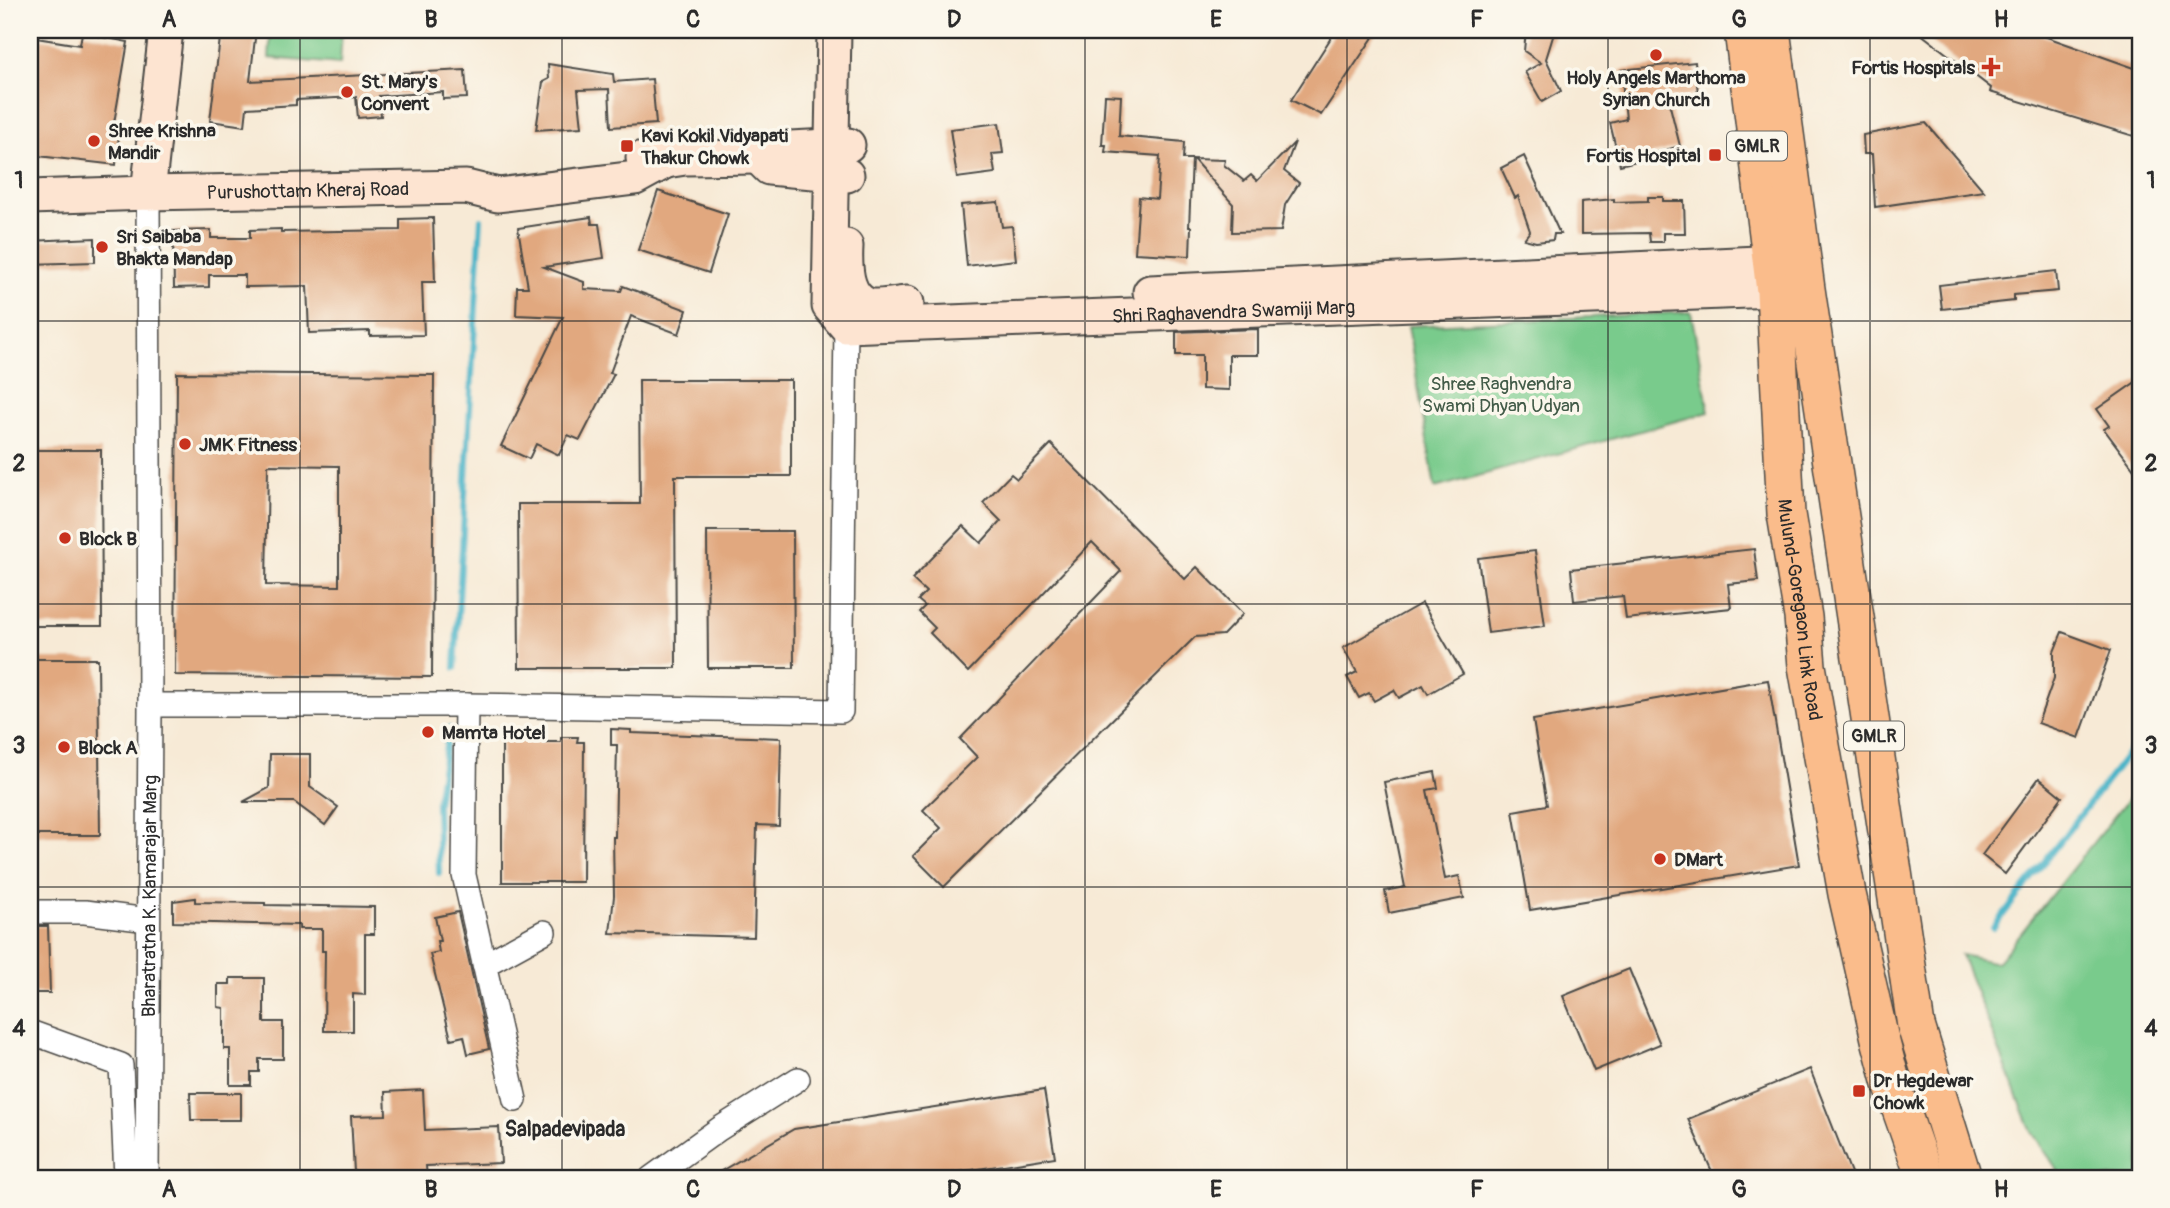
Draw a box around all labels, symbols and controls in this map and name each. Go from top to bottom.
text: A [162,5,177,34]
text: B [424,5,438,34]
text: C [686,5,700,34]
text: D [947,5,961,34]
text: E [1210,5,1222,34]
text: F [1470,5,1484,34]
text: G [1731,5,1747,34]
text: H [1994,5,2008,34]
marker: Holy Angels Marthoma Syrian Church [1648,47,1664,63]
place label: Fortis Hospitals [1851,56,1975,80]
marker: Fortis Hospitals [1981,57,2001,77]
place label: Holy Angels Marthoma Syrian Church [1566,66,1746,112]
place label: St. Mary's Convent [361,70,438,116]
marker: St. Mary's Convent [339,84,355,100]
place label: Shree Krishna Mandir [108,119,216,165]
place label: Kavi Kokil Vidyapati Thakur Chowk [640,124,789,170]
road number: GMLR [1727,132,1787,160]
marker: Shree Krishna Mandir [86,133,102,149]
marker: Kavi Kokil Vidyapati Thakur Chowk [619,138,635,154]
place label: Fortis Hospital [1586,144,1701,168]
marker: Fortis Hospital [1707,147,1723,163]
text: 1 [15,166,24,195]
text: 1 [2147,166,2156,195]
street label: Purushottam Kheraj Road [206,177,409,205]
place label: Sri Saibaba Bhakta Mandap [116,225,233,271]
marker: Sri Saibaba Bhakta Mandap [94,239,110,255]
street label: Shri Raghavendra Swamiji Marg [1111,295,1355,329]
park label: Shree Raghvendra Swami Dhyan Udyan [1422,372,1580,418]
place label: JMK Fitness [199,433,297,457]
marker: JMK Fitness [177,436,193,452]
text: 2 [13,449,26,478]
text: 2 [2145,449,2158,478]
street label: Mulund-Goregaon Link Road [1772,498,1827,722]
place label: Block B [79,527,137,551]
marker: Block B [57,530,73,546]
place label: Mamta Hotel [442,721,546,745]
road number: GMLR [1844,722,1904,750]
marker: Mamta Hotel [420,724,436,740]
text: 3 [13,731,25,760]
text: 3 [2145,731,2157,760]
place label: Block A [78,736,138,760]
marker: Block A [56,739,72,755]
street label: Bharatratna K. Kamarajar Marg [137,775,163,1017]
place label: DMart [1674,848,1724,872]
marker: DMart [1652,851,1668,867]
text: 4 [12,1014,26,1043]
text: 4 [2144,1014,2158,1043]
place label: Dr Hegdewar Chowk [1873,1069,1974,1115]
marker: Dr Hegdewar Chowk [1851,1083,1867,1099]
district label: Salpadevipada [505,1116,625,1143]
text: A [162,1175,177,1204]
text: B [424,1175,438,1204]
text: C [686,1175,700,1204]
text: D [947,1175,961,1204]
text: E [1210,1175,1222,1204]
text: F [1470,1175,1484,1204]
text: G [1731,1175,1747,1204]
text: H [1994,1175,2008,1204]

